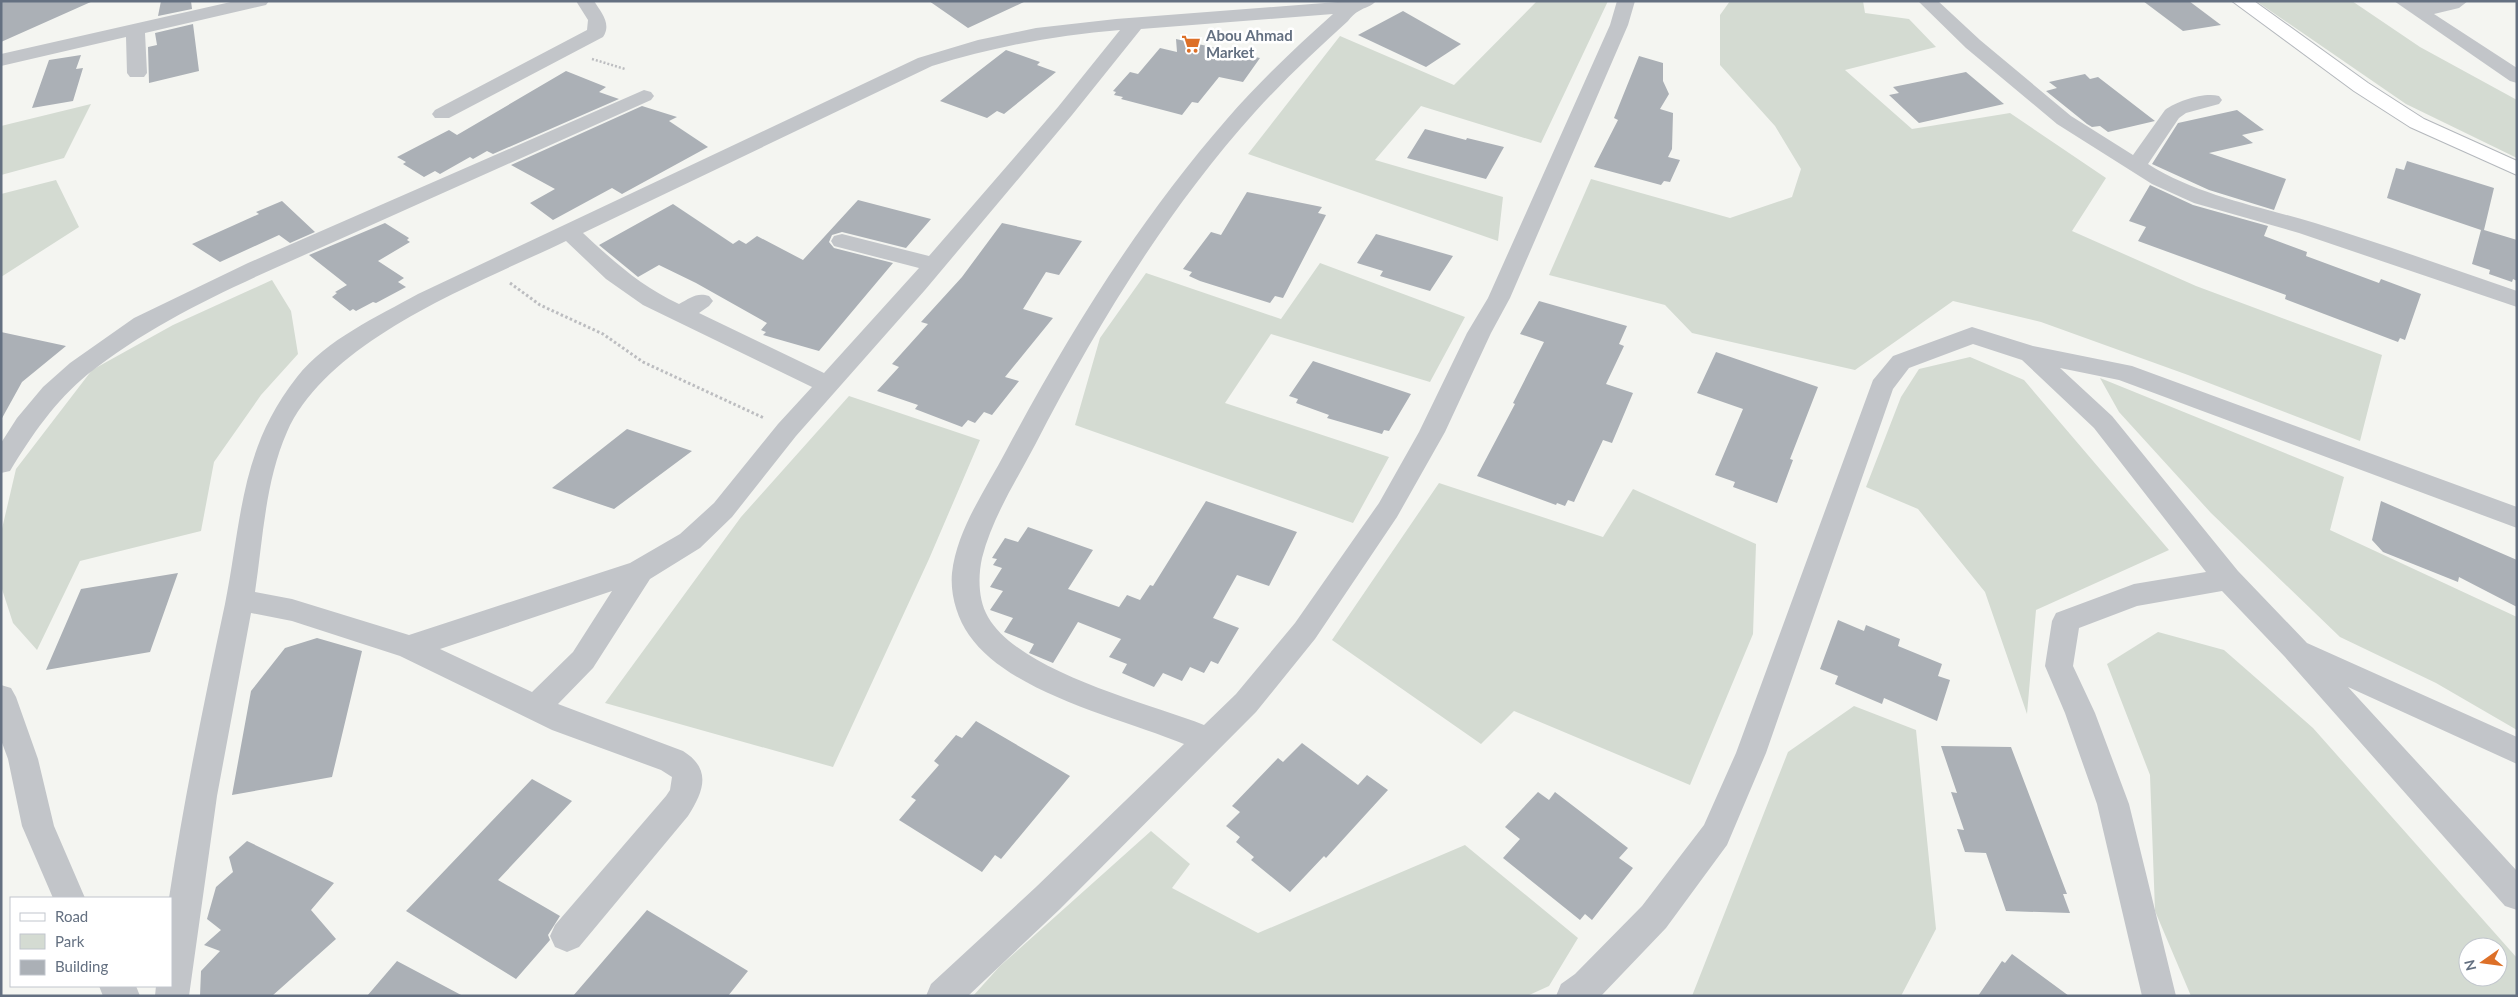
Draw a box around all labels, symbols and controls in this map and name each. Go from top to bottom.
place label: Abou Ahmad Market [1205,26,1293,61]
supermarket icon: Abou Ahmad Market [1180,33,1202,55]
legend [10,897,172,987]
text: Road [55,907,88,925]
text: Park [55,932,85,950]
north arrow [2458,937,2508,987]
text: Building [55,957,108,975]
text: N [2460,958,2479,973]

